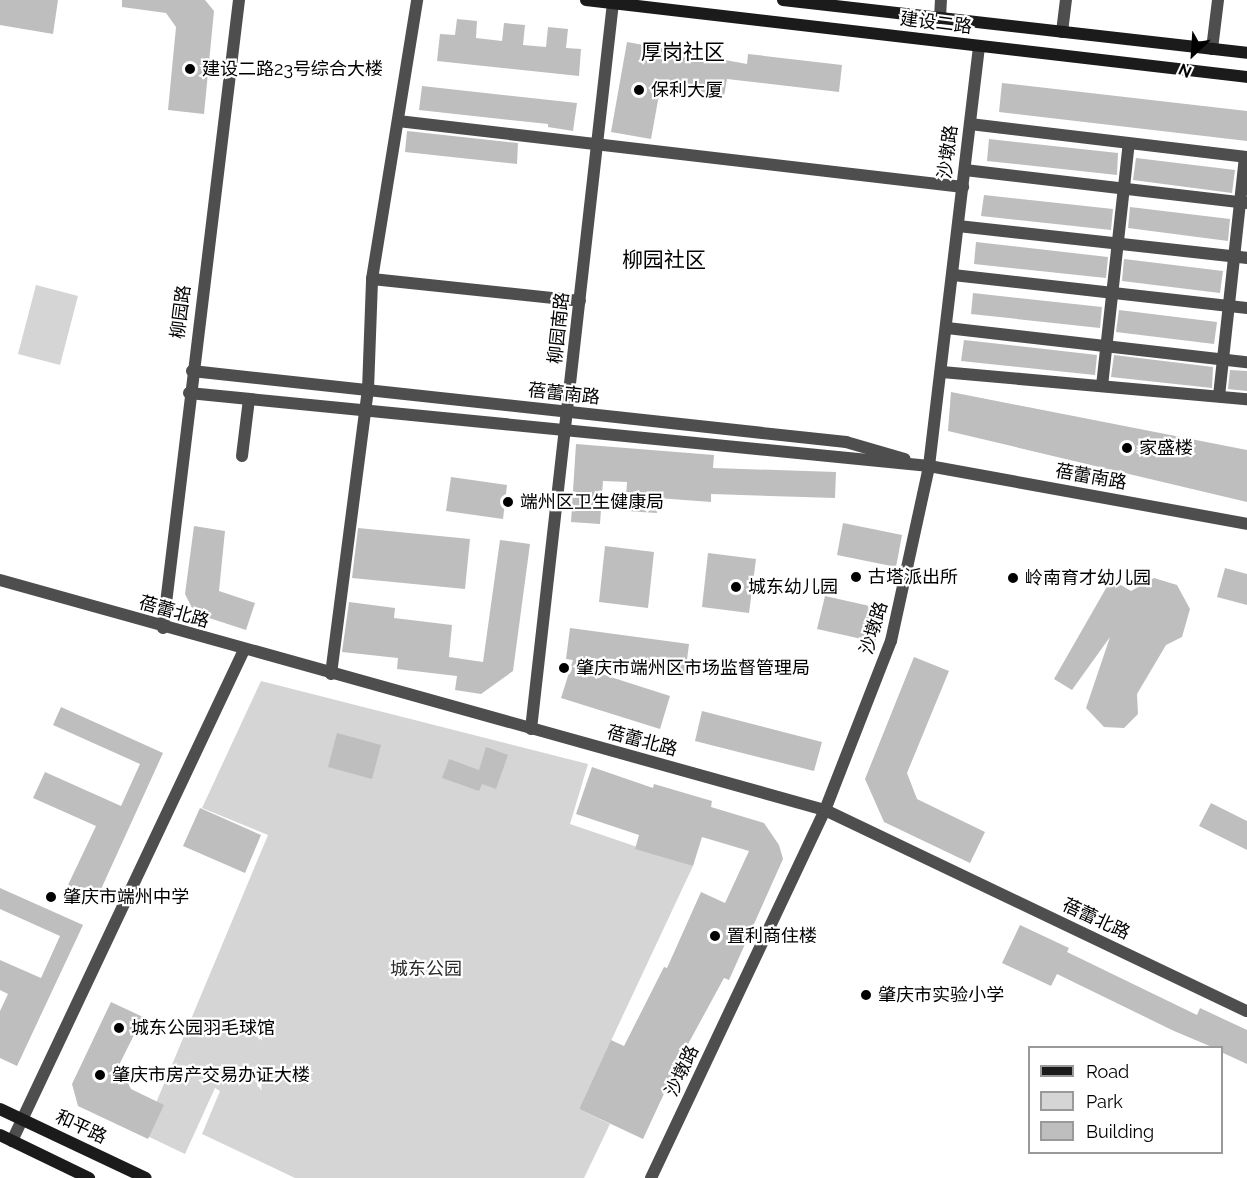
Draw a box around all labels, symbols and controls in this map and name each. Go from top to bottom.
street label: 建设二路 [899,8,973,38]
north arrow [1163,24,1223,84]
district label: 厚岗社区 [641,39,725,65]
place label: 建设二路23号综合大楼 [202,58,383,80]
text: N [1176,60,1195,82]
marker: 建设二路23号综合大楼 [183,62,197,76]
place label: 保利大厦 [651,79,723,101]
marker: 保利大厦 [632,83,646,97]
street label: 沙墩路 [934,124,962,180]
district label: 柳园社区 [622,247,706,273]
street label: 柳园路 [167,284,195,340]
street label: 柳园南路 [544,291,574,365]
street label: 蓓蕾南路 [527,379,601,409]
place label: 家盛楼 [1139,437,1193,459]
marker: 家盛楼 [1120,441,1134,455]
street label: 蓓蕾南路 [1054,460,1128,494]
place label: 端州区卫生健康局 [520,491,664,513]
marker: 端州区卫生健康局 [501,495,515,509]
place label: 古塔派出所 [868,566,958,588]
place label: 岭南育才幼儿园 [1025,567,1151,589]
marker: 古塔派出所 [849,570,863,584]
marker: 岭南育才幼儿园 [1006,571,1020,585]
place label: 城东幼儿园 [748,576,838,598]
marker: 城东幼儿园 [729,580,743,594]
street label: 蓓蕾北路 [136,592,212,632]
street label: 沙墩路 [856,599,892,657]
place label: 肇庆市端州区市场监督管理局 [576,657,810,679]
marker: 肇庆市端州区市场监督管理局 [557,661,571,675]
street label: 蓓蕾北路 [604,721,680,761]
place label: 肇庆市端州中学 [63,886,189,908]
marker: 肇庆市端州中学 [44,890,58,904]
street label: 蓓蕾北路 [1059,894,1133,944]
place label: 置利商住楼 [727,925,817,947]
marker: 置利商住楼 [708,929,722,943]
park label: 城东公园 [390,958,462,980]
place label: 肇庆市实验小学 [878,984,1004,1006]
marker: 肇庆市实验小学 [859,988,873,1002]
place label: 城东公园羽毛球馆 [131,1017,275,1039]
marker: 城东公园羽毛球馆 [112,1021,126,1035]
street label: 沙墩路 [661,1042,703,1100]
legend [1028,1046,1223,1154]
text: Road [1086,1061,1129,1082]
place label: 肇庆市房产交易办证大楼 [112,1064,310,1086]
marker: 肇庆市房产交易办证大楼 [93,1068,107,1082]
text: Park [1086,1091,1123,1112]
street label: 和平路 [52,1106,110,1148]
text: Building [1086,1121,1154,1142]

